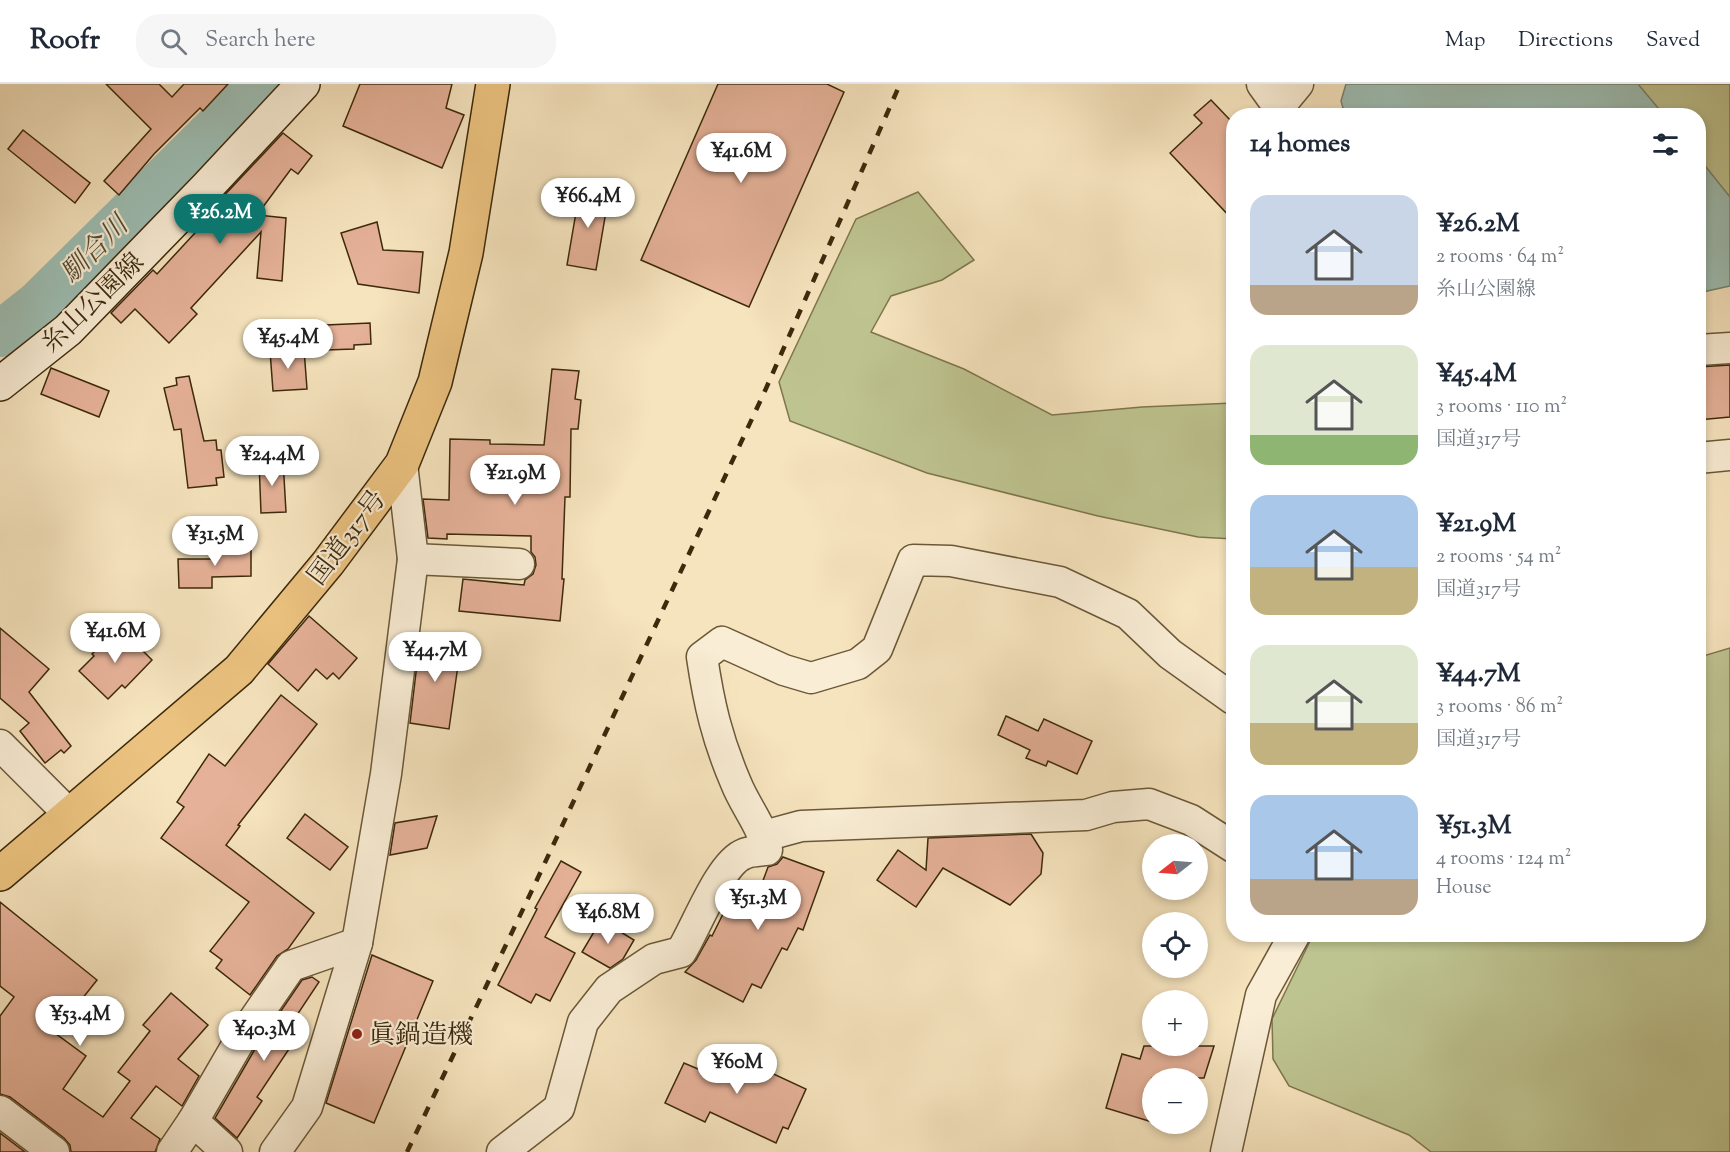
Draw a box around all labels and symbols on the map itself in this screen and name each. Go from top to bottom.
pin: ¥41.6M [692,133,790,184]
pin: ¥66.4M [539,178,637,229]
pin: ¥26.2M [171,194,269,245]
water label: 馴合川 [53,206,140,293]
street label: 糸山公園線 [34,245,153,362]
pin: ¥45.4M [239,319,337,370]
pin: ¥24.4M [223,436,321,487]
pin: ¥21.9M [466,455,564,506]
street label: 国道317号 [300,483,396,594]
pin: ¥31.5M [166,516,264,567]
pin: ¥41.6M [66,613,164,664]
pin: ¥44.7M [386,632,484,683]
north arrow [1142,834,1208,900]
pin: ¥51.3M [709,880,807,931]
pin: ¥46.8M [559,894,657,945]
pin: ¥53.4M [31,996,129,1047]
pin: ¥40.3M [215,1011,313,1062]
place label: 眞鍋造機 [369,1018,473,1055]
marker: 眞鍋造機 [350,1027,364,1041]
pin: ¥60M [701,1044,773,1095]

